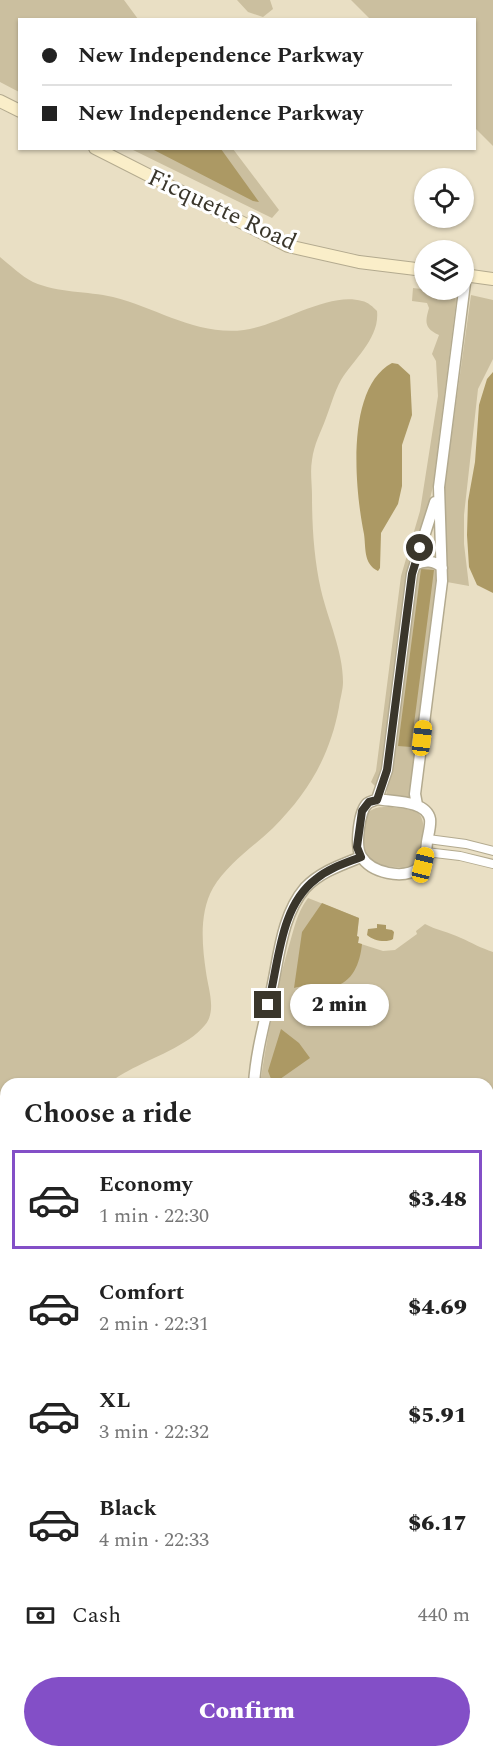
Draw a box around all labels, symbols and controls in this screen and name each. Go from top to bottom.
text: New Independence Parkway [78,39,363,72]
text: New Independence Parkway [78,97,363,130]
street label: Ficquette Road [142,160,302,260]
map controls [414,168,474,300]
button: locate [414,168,474,228]
button: layers [414,240,474,300]
route start [406,534,433,561]
car [411,719,433,757]
car [410,845,436,885]
callout: 2 min [289,984,388,1026]
text: 2 min [312,990,367,1020]
route end [254,991,281,1018]
text: Choose a ride [24,1093,192,1135]
text: Economy [99,1168,192,1201]
icon: car [27,1173,81,1227]
text: $3.48 [408,1183,467,1216]
text: 1 min · 22:30 [99,1201,209,1231]
text: Comfort [99,1276,184,1309]
icon: car [27,1281,81,1335]
text: $4.69 [408,1291,467,1324]
text: 2 min · 22:31 [99,1309,209,1339]
text: XL [99,1384,130,1417]
icon: car [27,1389,81,1443]
text: $5.91 [408,1399,467,1432]
text: 3 min · 22:32 [99,1417,209,1447]
text: Black [99,1492,157,1525]
icon: car [27,1497,81,1551]
text: $6.17 [408,1507,467,1540]
text: 4 min · 22:33 [99,1525,209,1555]
icon: cash [24,1599,57,1632]
text: Cash [72,1599,121,1632]
text: 440 m [418,1600,470,1630]
button: Confirm [24,1677,470,1746]

